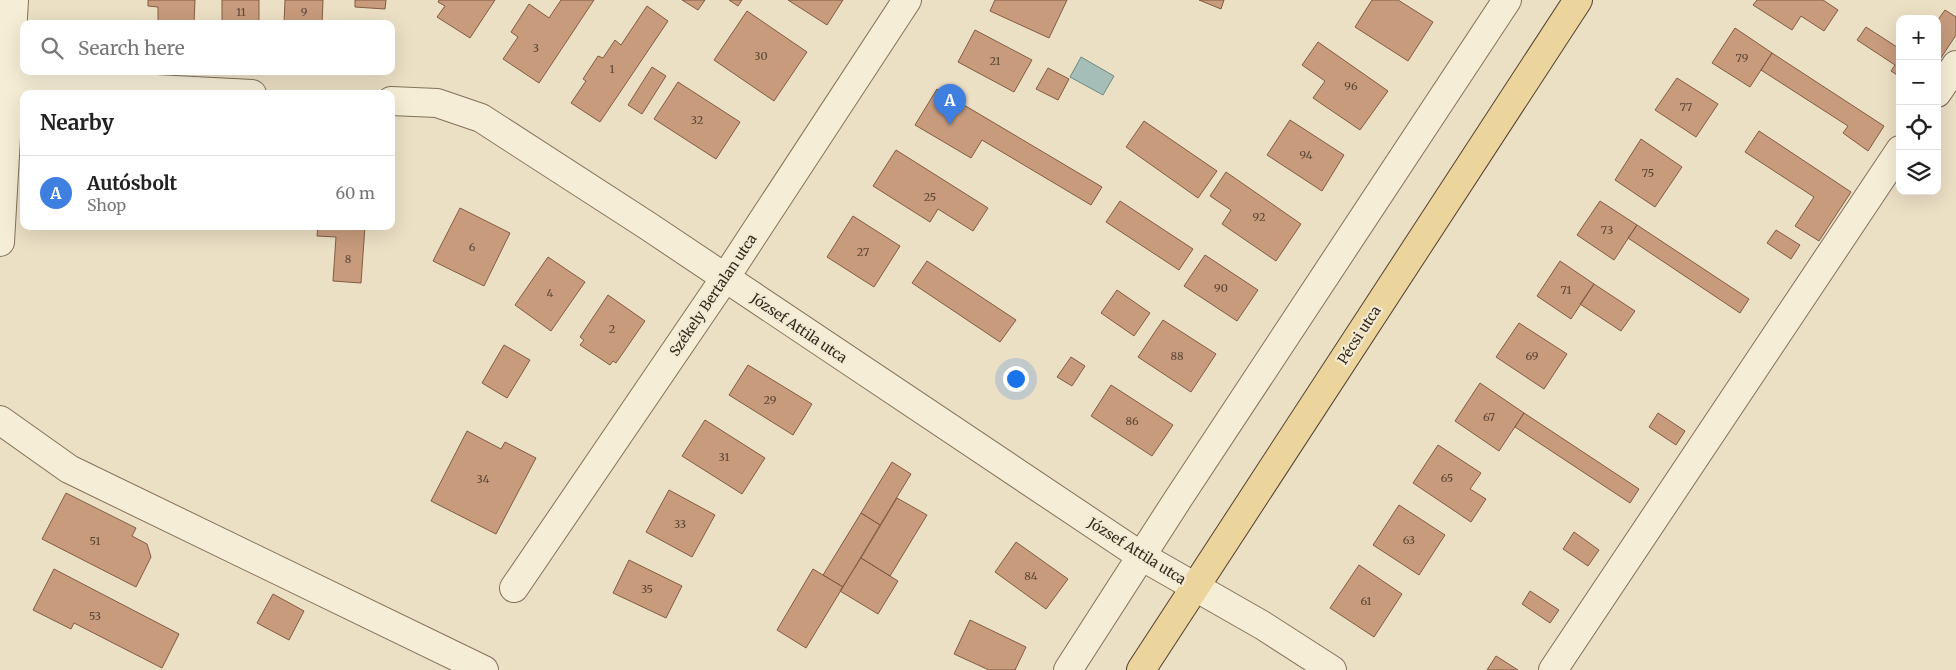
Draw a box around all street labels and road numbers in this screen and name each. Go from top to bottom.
street label: Székely Bertalan utca [665,230,761,360]
street label: József Attila utca [747,289,851,367]
street label: Pécsi utca [1333,302,1385,368]
street label: József Attila utca [1084,513,1190,589]

